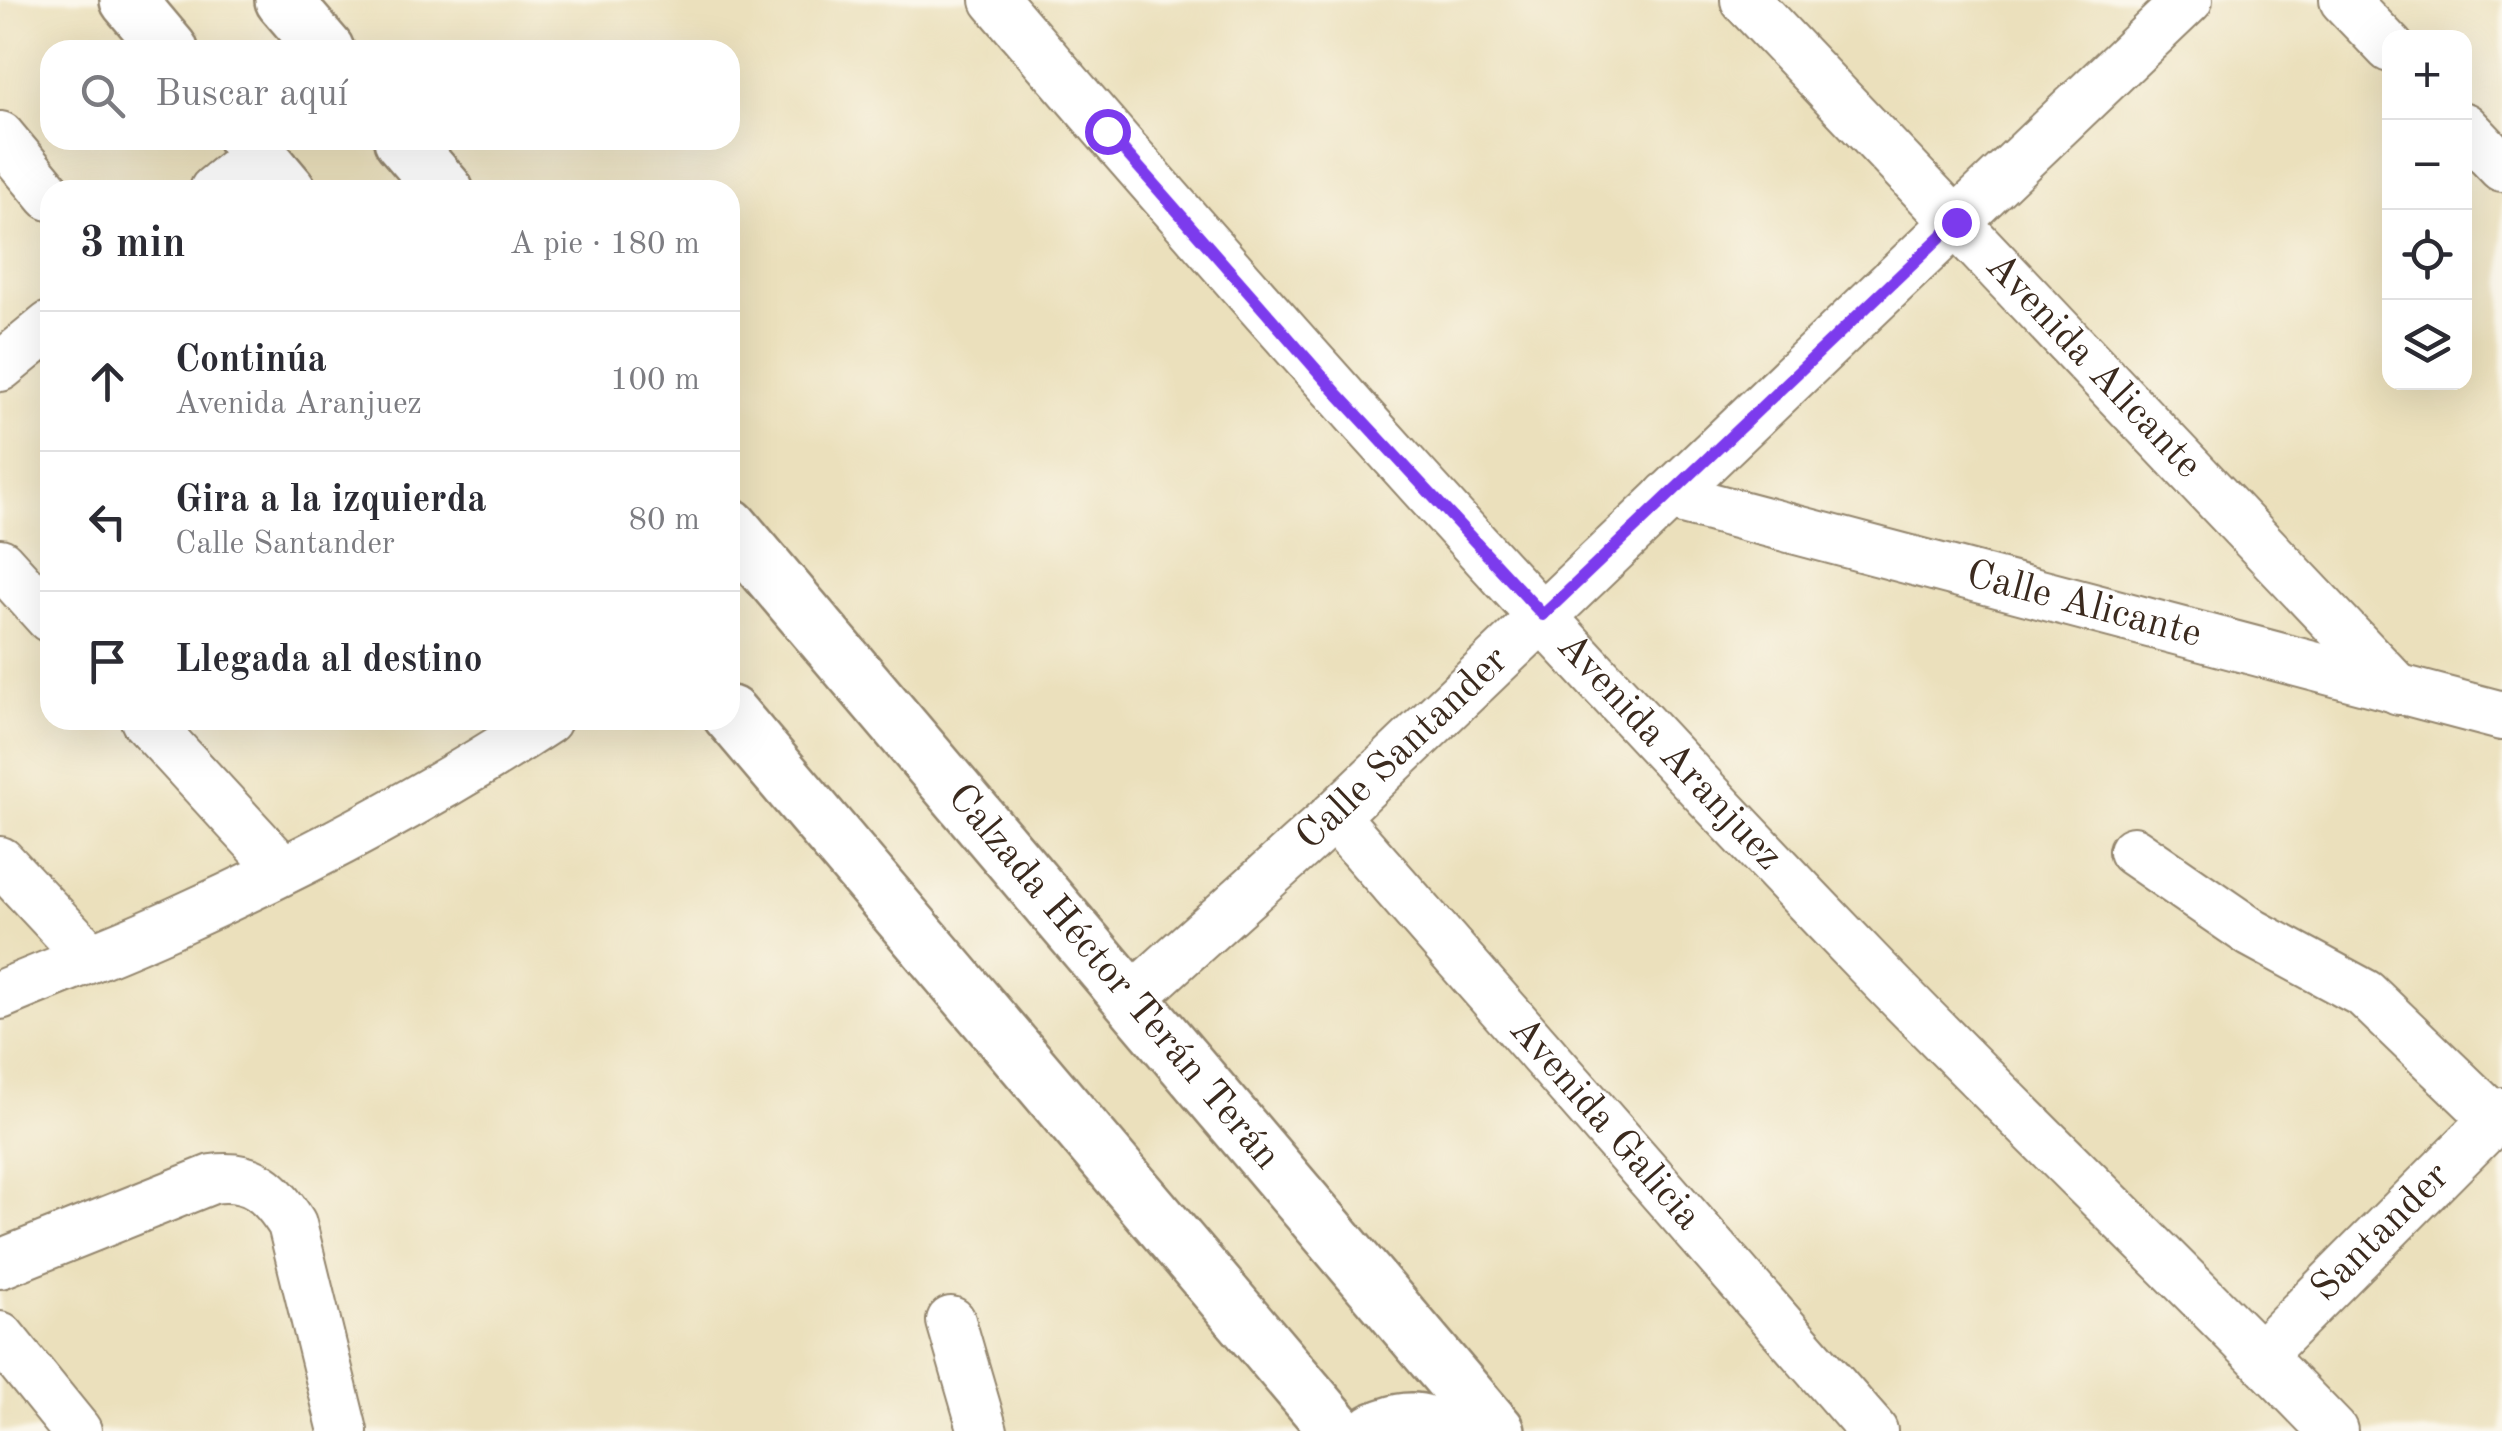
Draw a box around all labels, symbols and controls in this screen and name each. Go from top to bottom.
map controls [2382,30,2472,390]
button: + [2382,30,2472,120]
search box [40,40,740,150]
icon: search [75,68,130,123]
text: Buscar aquí [155,76,348,114]
route start [1085,109,1131,155]
button: − [2382,120,2472,210]
route end [1934,200,1980,246]
button: locate [2382,210,2472,300]
text: 3 min [80,224,186,266]
text: A pie · 180 m [510,229,700,261]
street label: Avenida Alicante [1977,246,2208,487]
button: layers [2382,300,2472,390]
text: Continúa [175,342,327,380]
icon: ahead [80,354,135,409]
text: 100 m [610,365,700,397]
text: Avenida Aranjuez [175,389,422,421]
text: Gira a la izquierda [175,482,487,520]
icon: left [80,494,135,549]
text: 80 m [629,505,700,537]
text: Calle Santander [175,529,395,561]
street label: Calle Alicante [1962,556,2206,656]
street label: Avenida Aranjuez [1548,626,1789,879]
icon: arrive [80,634,135,689]
street label: Calle Santander [1290,640,1517,859]
text: Llegada al destino [175,642,483,680]
street label: Calzada Héctor Terán Terán [939,778,1287,1178]
street label: Avenida Galicia [1501,1010,1708,1239]
street label: Santander [2305,1156,2458,1310]

